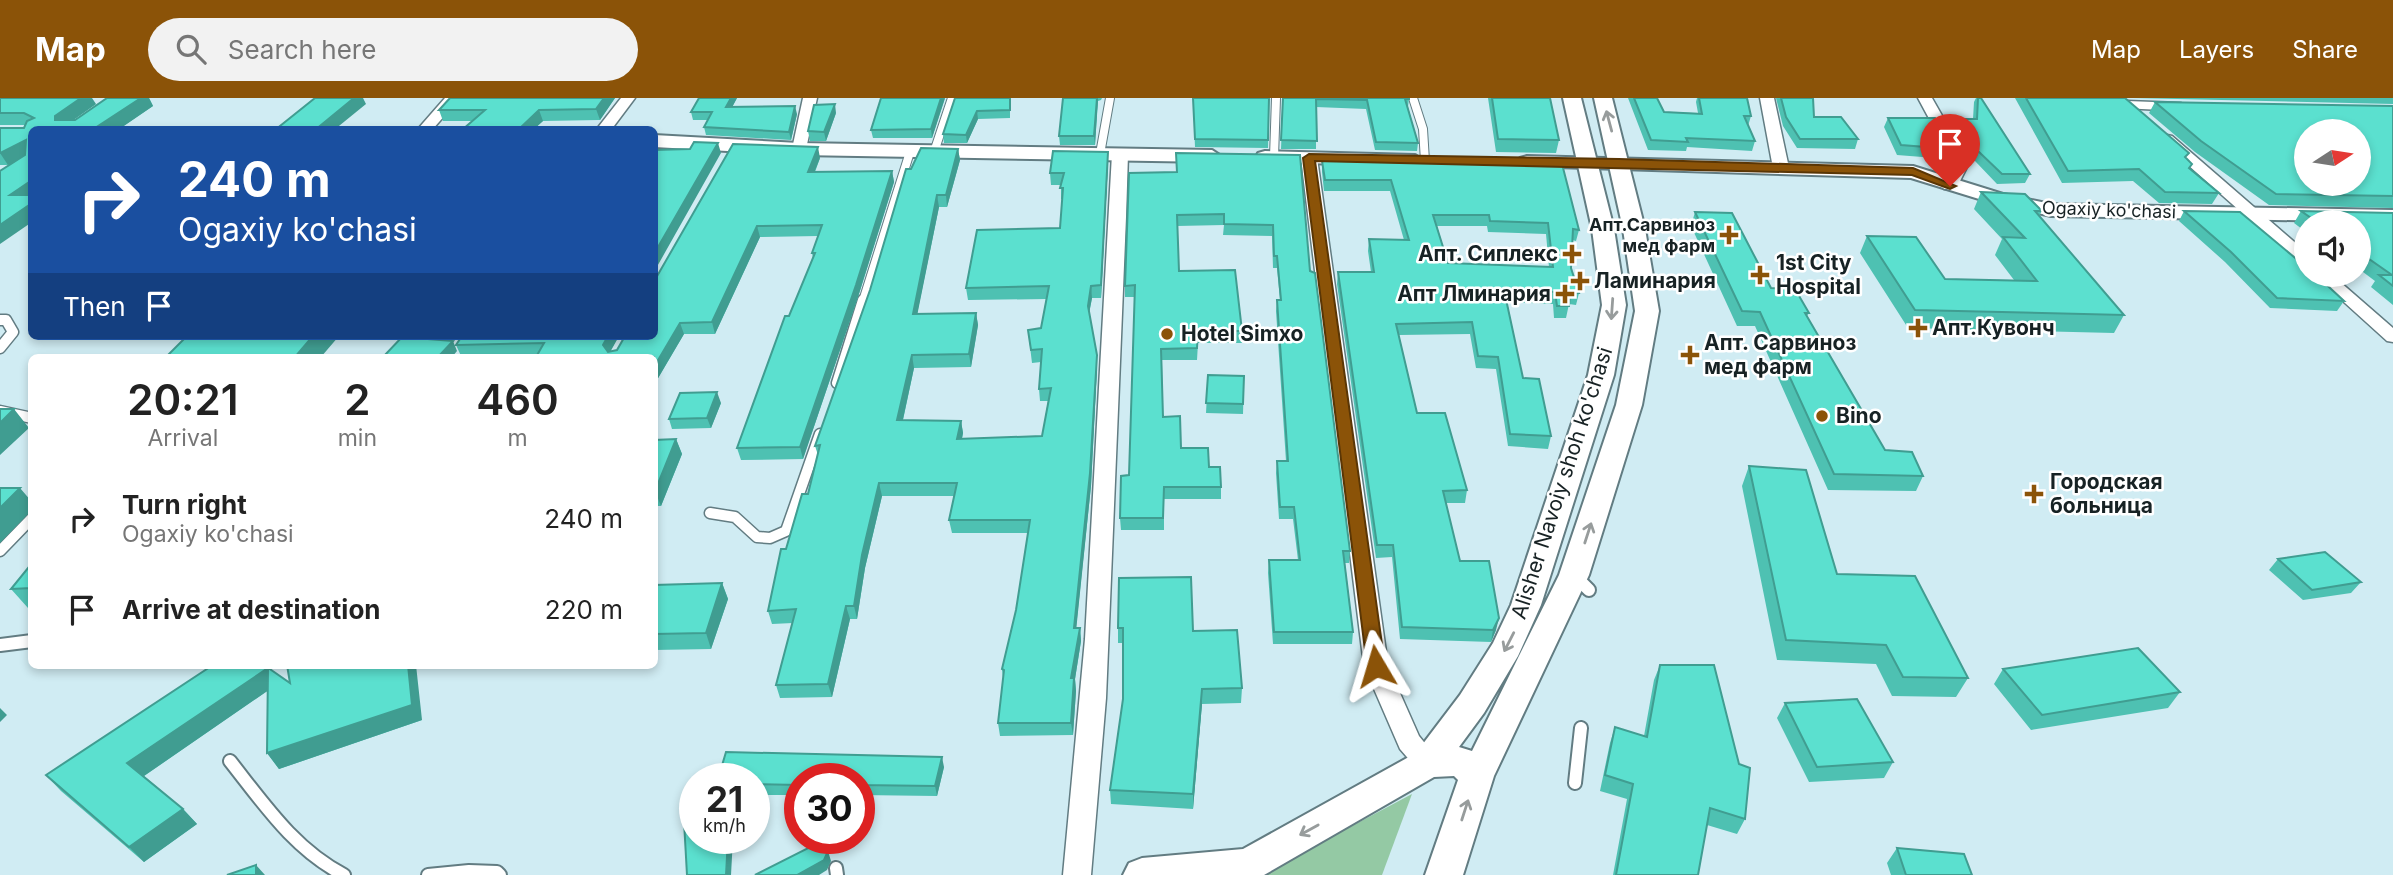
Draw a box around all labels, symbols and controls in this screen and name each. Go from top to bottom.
search box [148,18,638,81]
text: Map [35,29,106,69]
icon: search [172,30,210,68]
text: Search here [228,34,376,65]
text: Map [2091,35,2141,64]
text: Layers [2179,35,2254,64]
text: Share [2292,35,2358,64]
one-way arrow [1602,110,1615,133]
pin [1920,114,1980,186]
north arrow [2294,119,2371,196]
map controls [2294,119,2371,287]
icon: arrive [1931,125,1969,163]
text: 240 m [178,150,331,209]
icon: right [63,154,154,245]
street label: Ogaxiy ko'chasi [2042,197,2176,222]
text: Ogaxiy ko'chasi [178,210,417,249]
button: sound [2294,210,2371,287]
place label: Апт.Сарвиноз мед фарм [1589,214,1715,256]
marker: Апт.Сарвиноз мед фарм [1721,227,1737,243]
place label: Апт. Сиплекс [1418,241,1558,266]
marker: Апт. Сиплекс [1564,246,1580,262]
place label: 1st City Hospital [1776,250,1861,299]
marker: 1st City Hospital [1750,265,1770,285]
place label: Ламинария [1594,268,1716,293]
marker: Ламинария [1572,273,1588,289]
place label: Апт Лминария [1397,281,1551,306]
marker: Апт Лминария [1557,286,1573,302]
icon: arrive [140,287,178,325]
text: Then [63,291,126,322]
one-way arrow [1605,297,1618,320]
place label: Апт.Кувонч [1932,315,2055,340]
marker: Апт.Кувонч [1910,320,1926,336]
place label: Hotel Simxo [1181,321,1304,346]
marker: Hotel Simxo [1159,326,1175,342]
place label: Апт. Сарвиноз мед фарм [1704,330,1856,379]
street label: Alisher Navoiy shoh ko'chasi [1506,344,1617,622]
marker: Апт. Сарвиноз мед фарм [1682,347,1698,363]
text: 20:21 [127,374,238,425]
text: 2 [344,374,370,425]
text: 460 [476,374,559,425]
place label: Bino [1836,403,1882,428]
marker: Bino [1814,408,1830,424]
text: Arrival [147,424,218,452]
text: min [338,424,377,452]
text: m [507,424,528,452]
place label: Городская больница [2050,469,2163,518]
marker: Городская больница [2024,484,2044,504]
text: Turn right [122,489,247,520]
icon: right [63,500,101,538]
text: 240 m [544,503,623,534]
text: Ogaxiy ko'chasi [122,520,294,548]
one-way arrow [1582,522,1595,544]
icon: arrive [63,591,101,629]
text: Arrive at destination [122,594,381,625]
text: 220 m [545,594,623,625]
position arrow [1339,629,1413,703]
one-way arrow [1501,631,1515,652]
speed limit sign: 30 [784,763,875,854]
text: 21 [706,778,743,820]
one-way arrow [1460,800,1472,822]
text: km/h [703,815,746,836]
one-way arrow [1299,823,1319,837]

